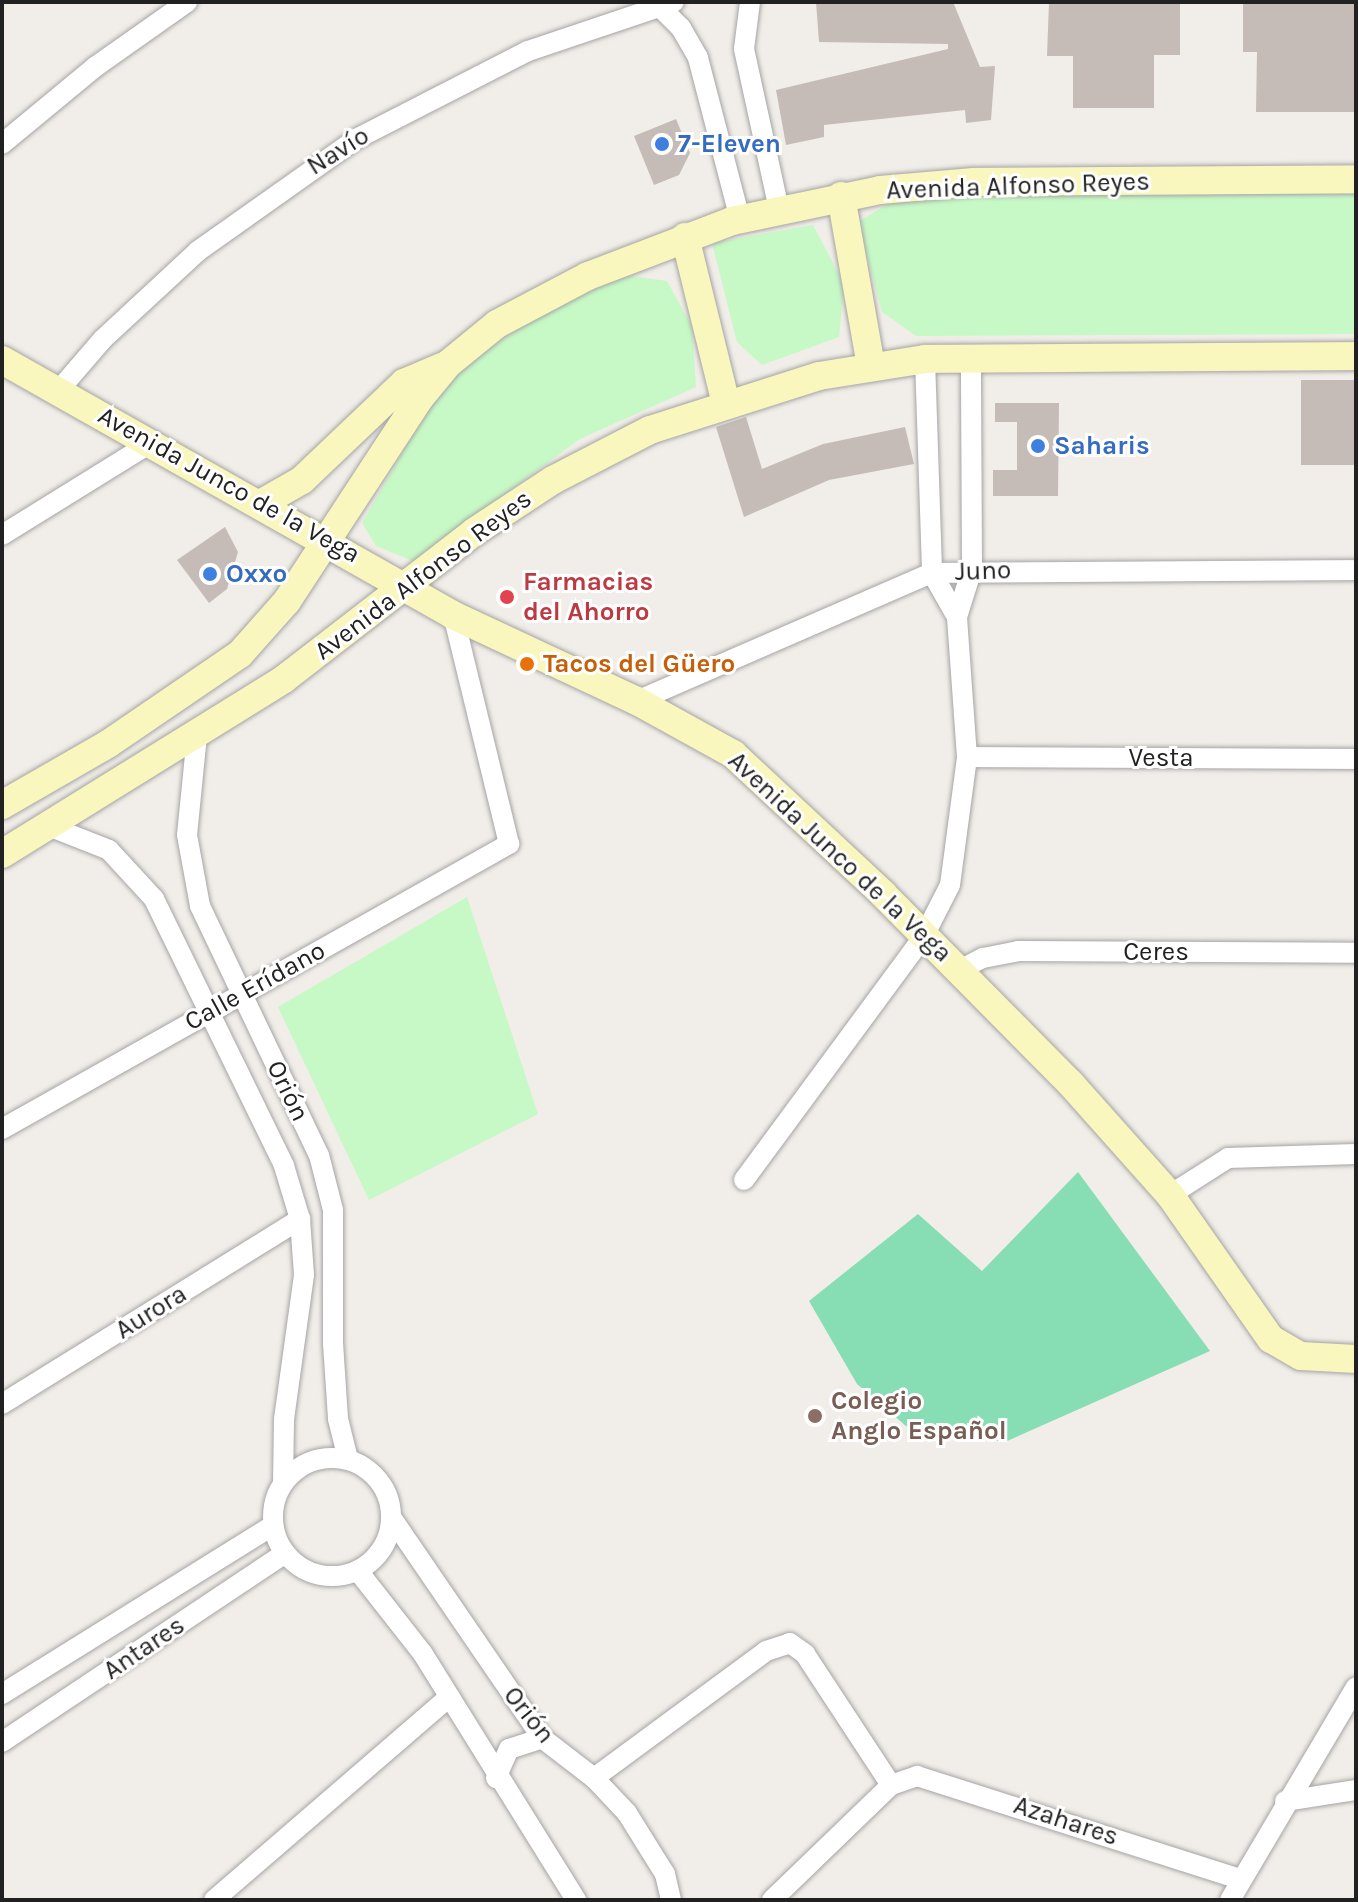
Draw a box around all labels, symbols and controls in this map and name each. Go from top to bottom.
street label: Navío [301,120,375,182]
place label: 7-Eleven [678,128,781,160]
marker: 7-Eleven [653,135,671,153]
street label: Avenida Alfonso Reyes [886,166,1150,206]
street label: Avenida Junco de la Vega [93,400,365,570]
place label: Saharis [1054,430,1150,462]
marker: Saharis [1029,437,1047,455]
street label: Avenida Alfonso Reyes [308,483,538,667]
street label: Juno [954,554,1012,588]
place label: Oxxo [226,558,287,590]
marker: Oxxo [201,565,219,583]
place label: Farmacias del Ahorro [523,566,653,628]
marker: Farmacias del Ahorro [498,588,516,606]
place label: Tacos del Güero [543,648,735,680]
marker: Tacos del Güero [518,655,536,673]
street label: Vesta [1129,742,1193,774]
street label: Avenida Junco de la Vega [722,745,958,969]
street label: Calle Erídano [179,935,331,1037]
street label: Ceres [1123,936,1189,968]
street label: Orión [260,1055,316,1127]
street label: Aurora [110,1278,192,1346]
place label: Colegio Anglo Español [831,1385,1007,1446]
marker: Colegio Anglo Español [806,1407,824,1425]
street label: Antares [98,1610,190,1686]
street label: Orión [497,1680,561,1750]
street label: Azahares [1010,1789,1122,1853]

